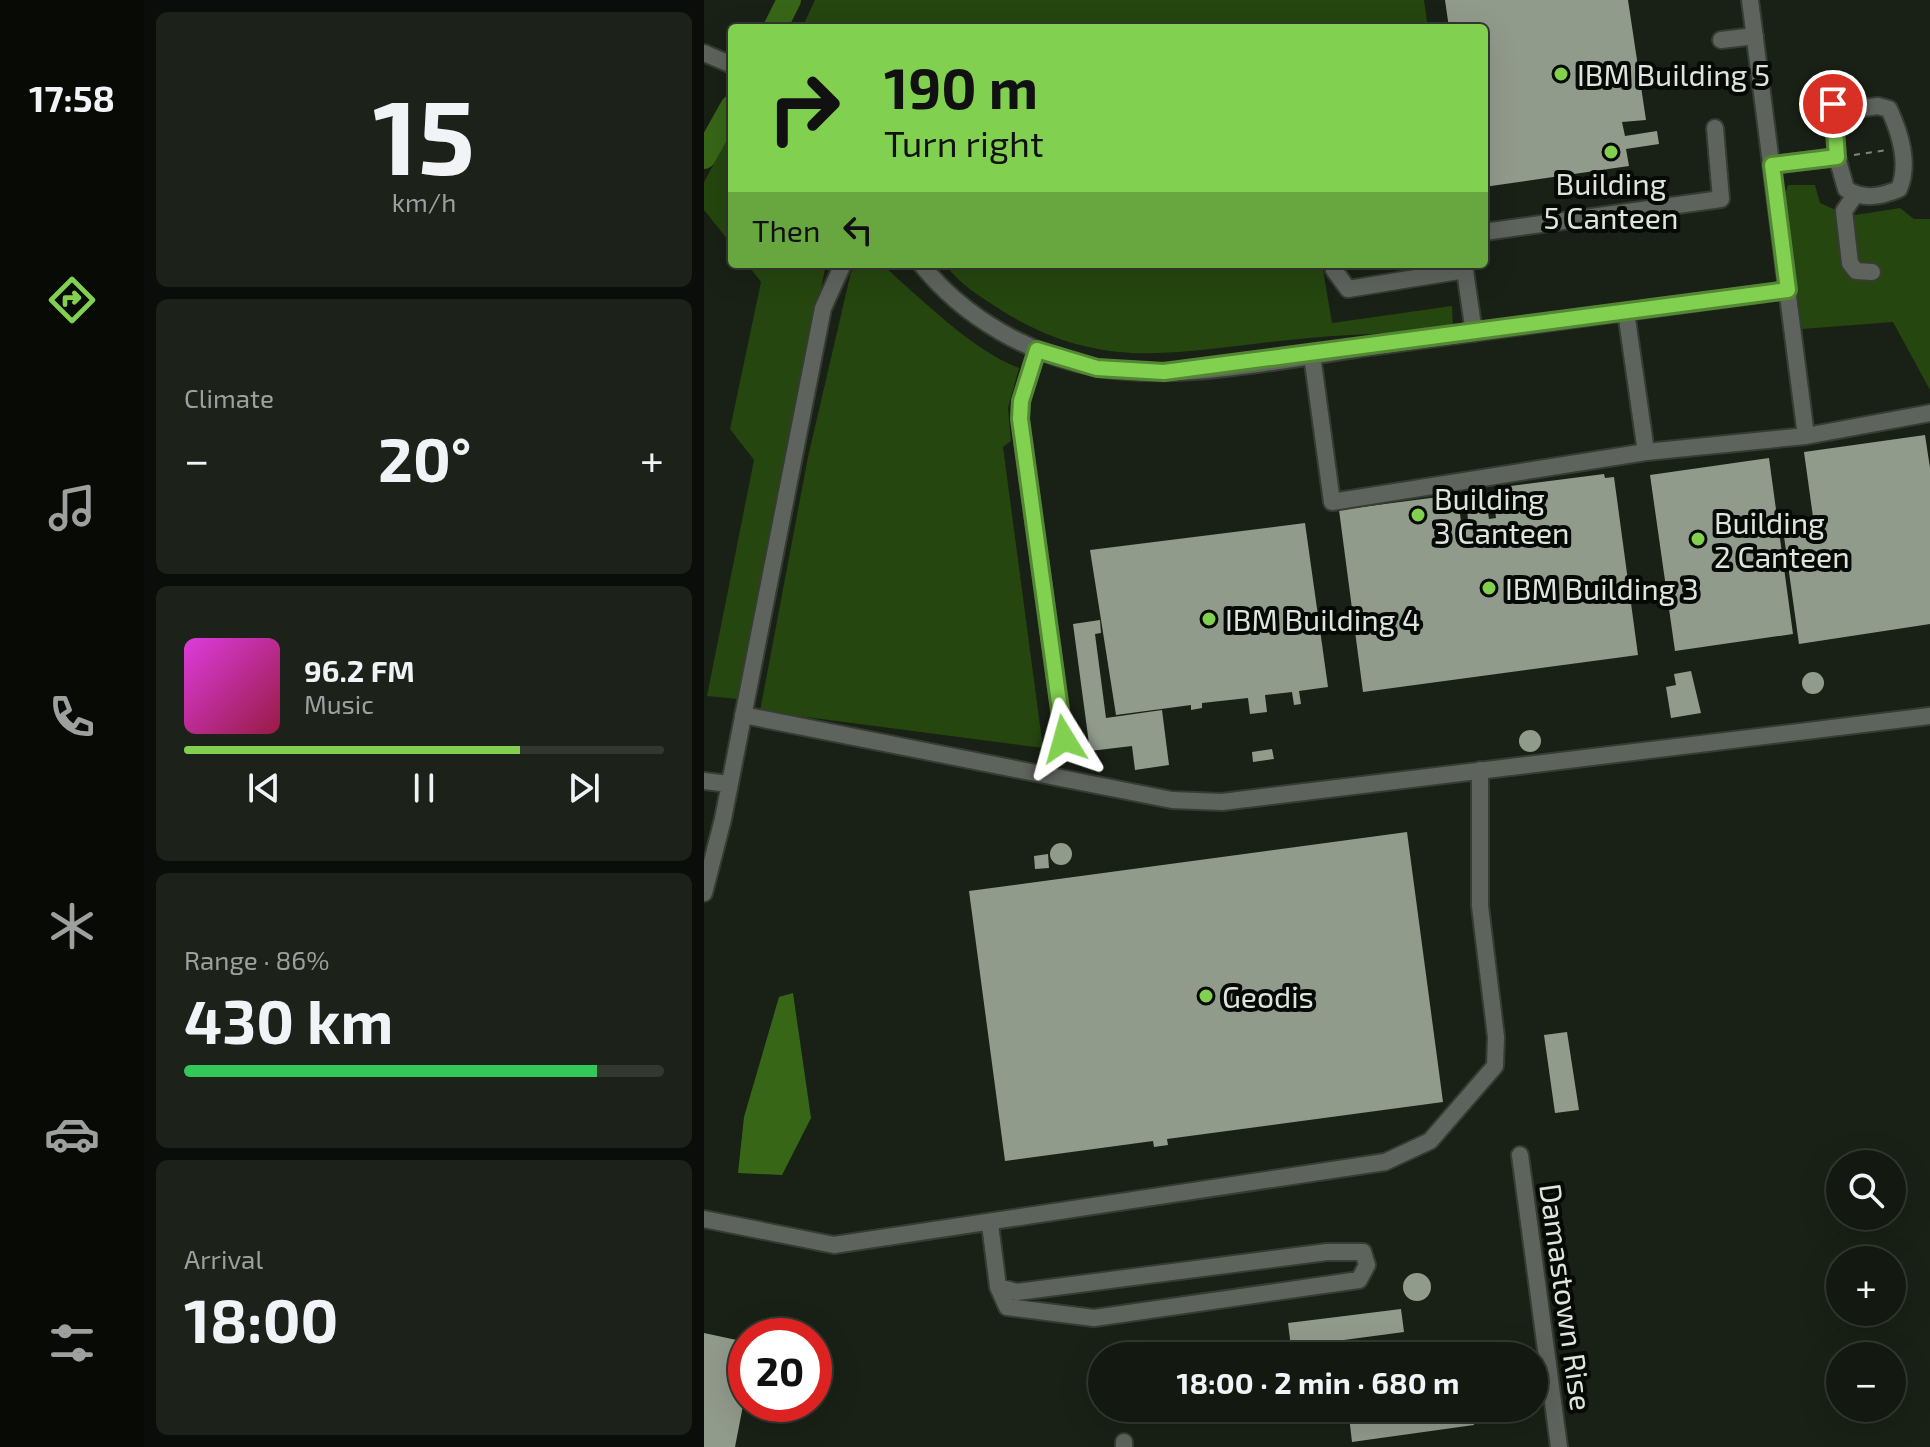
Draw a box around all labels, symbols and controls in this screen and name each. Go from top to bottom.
text: 190 m [884,53,1038,120]
icon: right [752,56,856,160]
place label: IBM Building 5 [1577,56,1770,92]
marker: IBM Building 5 [1552,65,1570,83]
pin [1799,70,1867,138]
text: 15 [373,71,475,196]
text: 17:58 [29,76,115,119]
icon: arrive [1811,82,1855,126]
text: Turn right [884,121,1044,164]
marker: Building 5 Canteen [1602,143,1620,161]
place label: Building 5 Canteen [1544,165,1678,235]
text: km/h [392,186,456,217]
icon: left [836,208,880,252]
text: Then [752,212,820,248]
icon: directions [44,272,100,328]
text: Climate [184,382,274,413]
text: 20° [378,422,471,494]
text: − [184,432,210,485]
text: + [640,432,664,485]
icon: music [44,480,100,536]
place label: Building 3 Canteen [1434,480,1569,550]
place label: Building 2 Canteen [1714,504,1850,574]
marker: Building 3 Canteen [1409,506,1427,524]
marker: Building 2 Canteen [1689,530,1707,548]
place label: IBM Building 3 [1505,570,1699,606]
marker: IBM Building 3 [1480,579,1498,597]
place label: IBM Building 4 [1225,601,1420,637]
marker: IBM Building 4 [1200,610,1218,628]
text: 96.2 FM [304,652,415,688]
text: Music [304,688,374,719]
icon: phone [44,689,100,745]
position arrow [1022,697,1106,781]
icon: previous [242,766,286,810]
icon: pause [402,766,446,810]
icon: next [562,766,606,810]
icon: climate [44,898,100,954]
text: Range · 86% [184,944,329,975]
place label: Geodis [1222,978,1314,1014]
text: 430 km [184,984,393,1056]
marker: Geodis [1197,987,1215,1005]
icon: car [44,1106,100,1162]
map controls [1826,1150,1906,1422]
button: search [1826,1150,1906,1230]
street label: Damastown Rise [1533,1181,1601,1413]
text: Arrival [184,1243,263,1274]
button: + [1826,1246,1906,1326]
text: 18:00 [184,1283,338,1355]
icon: filters [44,1315,100,1371]
speed limit sign: 20 [728,1318,832,1422]
button: − [1826,1342,1906,1422]
text: 18:00 · 2 min · 680 m [1176,1364,1460,1400]

